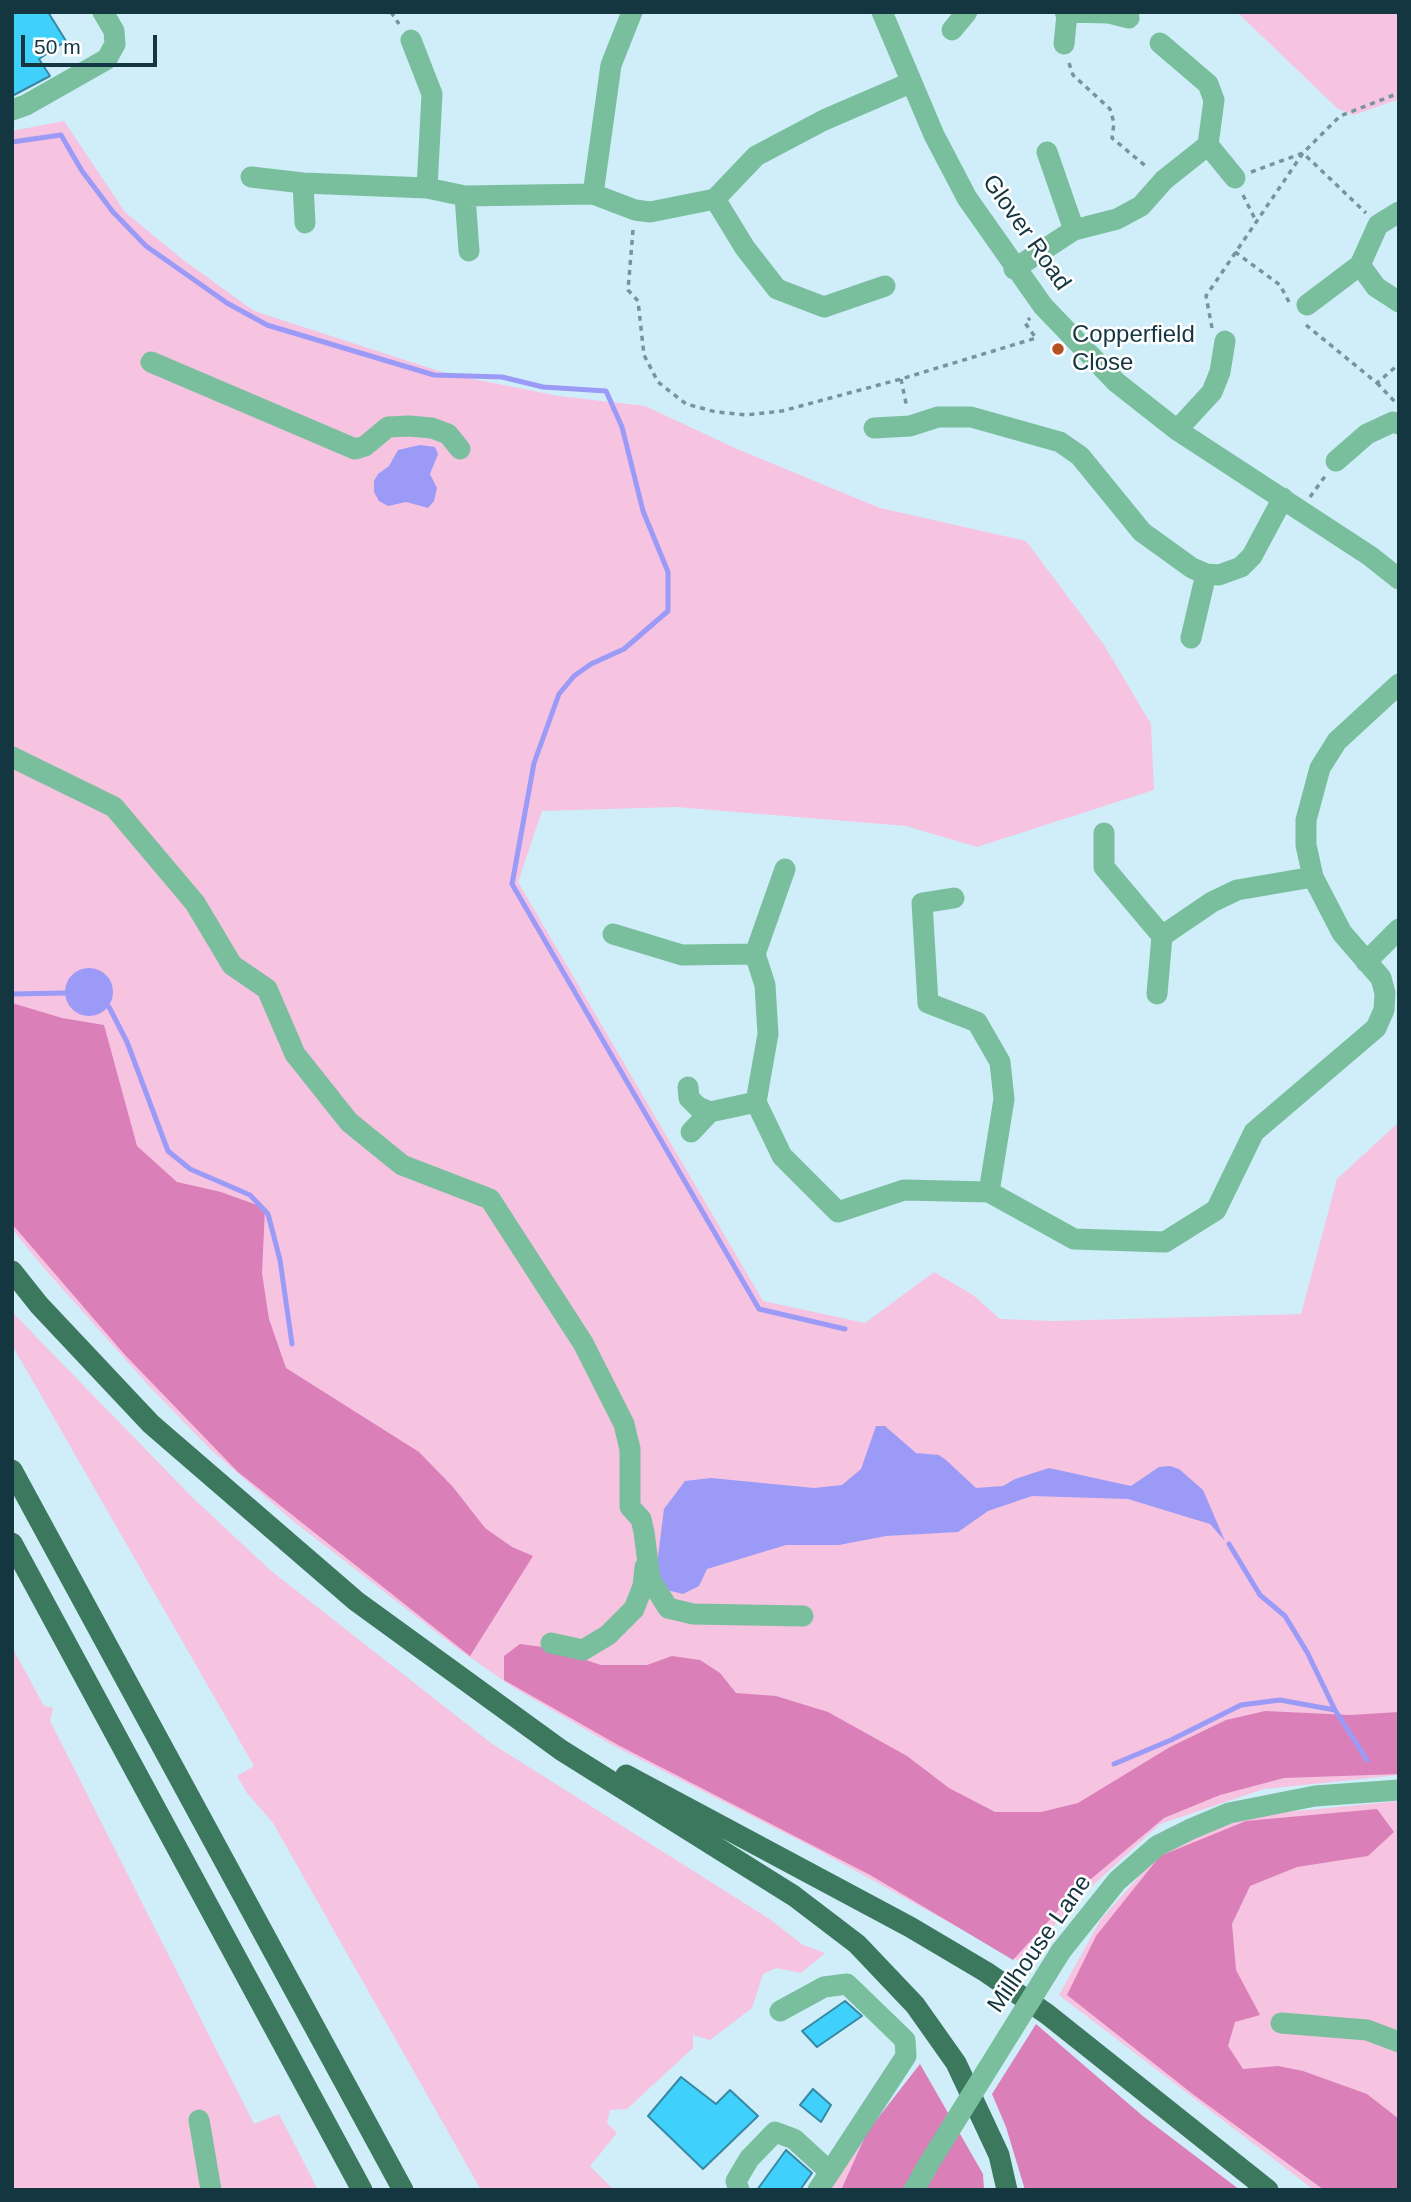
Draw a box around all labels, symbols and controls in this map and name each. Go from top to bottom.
scale bar [24,21,161,65]
text: 50 m [34,35,81,58]
street label: Glover Road [976,170,1076,296]
place label: Copperfield Close [1072,321,1195,377]
marker: Copperfield Close [1050,341,1066,357]
street label: Millhouse Lane [982,1870,1098,2018]

